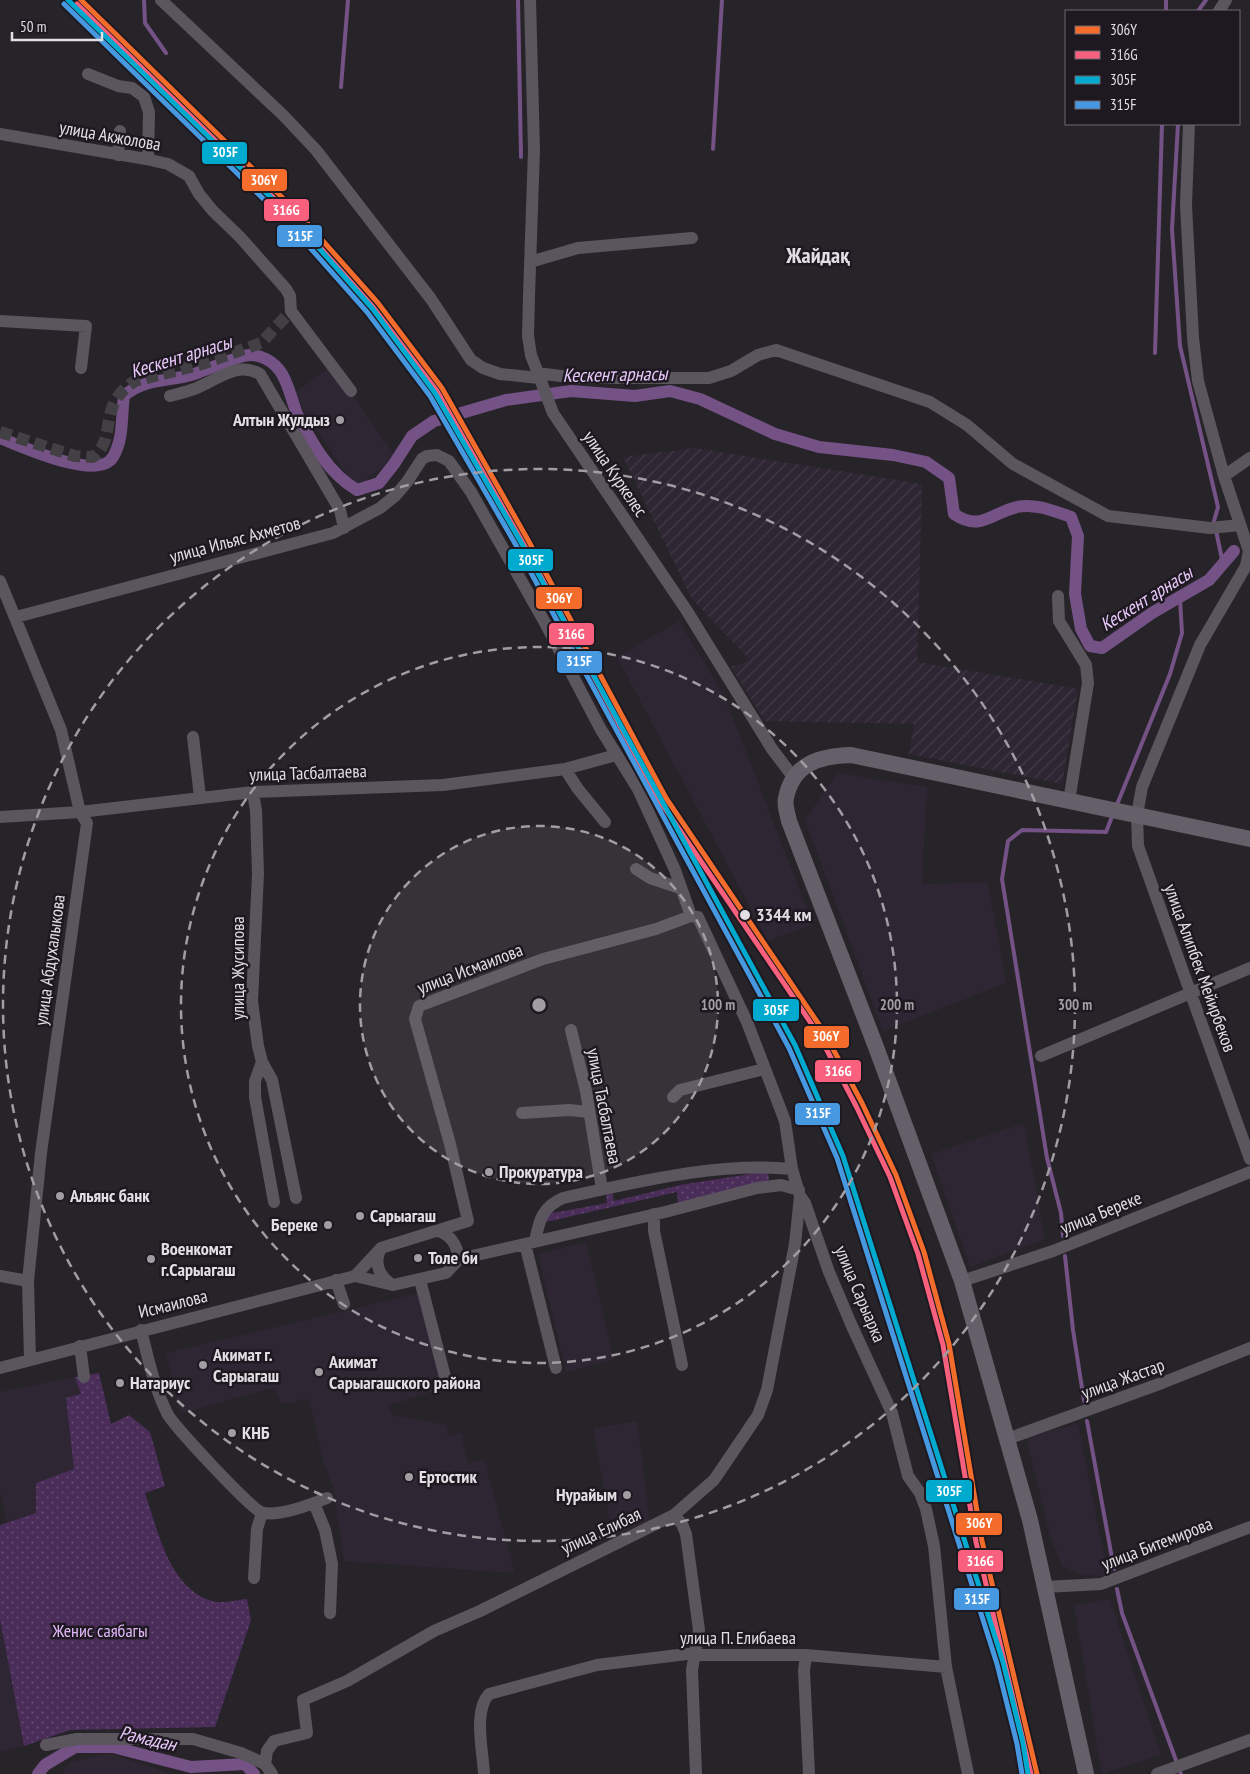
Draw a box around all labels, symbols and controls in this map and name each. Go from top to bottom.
scale bar [12,10,102,42]
legend [1065,10,1240,125]
text: 50 m [20,17,46,36]
text: 306Y [1110,20,1137,39]
text: 316G [1110,45,1138,64]
text: 305F [1110,70,1136,89]
text: 315F [1110,95,1136,114]
street label: улица Акжолова [58,115,163,156]
line badge: 305F [201,141,248,165]
text: 305F [212,143,238,161]
line badge: 306Y [241,168,288,192]
text: 306Y [250,171,278,189]
line badge: 316G [263,198,310,222]
text: 316G [272,201,300,219]
line badge: 315F [276,224,323,248]
text: 315F [287,227,313,245]
district label: Жайдақ [785,241,850,269]
water label: Кескент арнасы [128,329,236,383]
water label: Кескент арнасы [563,361,669,387]
place label: Алтын Жулдыз [232,408,330,431]
marker: Алтын Жулдыз [334,414,346,426]
street label: улица Куркелес [578,426,653,522]
street label: улица Ильяс Ахметов [167,511,303,568]
line badge: 305F [507,548,554,572]
text: 305F [518,551,544,569]
water label: Кескент арнасы [1095,559,1198,636]
line badge: 306Y [535,586,583,610]
text: 306Y [545,589,573,607]
line badge: 316G [548,622,595,646]
text: 316G [557,625,585,643]
line badge: 315F [556,650,603,674]
text: 315F [566,652,592,670]
street label: улица Тасбалтаева [249,759,367,786]
street label: улица Алипбек Мейирбеков [1159,881,1242,1055]
street label: улица Абдухалыкова [29,893,70,1027]
place label: 3344 км [756,903,811,926]
marker: 3344 км [738,908,752,922]
street label: улица Жусипова [226,916,249,1020]
street label: улица Исмаилова [414,938,526,999]
text: 100 m [701,995,735,1014]
text: 200 m [880,995,914,1014]
text: 300 m [1058,995,1092,1014]
centre of rings [530,996,548,1014]
line badge: 305F [752,998,800,1022]
text: 305F [763,1001,789,1019]
line badge: 306Y [803,1025,850,1049]
text: 306Y [812,1027,840,1045]
street label: улица Тасбалтаева [582,1046,627,1166]
line badge: 316G [814,1059,862,1083]
text: 316G [824,1062,852,1080]
line badge: 315F [794,1102,841,1126]
text: 315F [805,1104,831,1122]
place label: Прокуратура [499,1160,583,1183]
marker: Прокуратура [483,1166,495,1178]
place label: Альянс банк [69,1184,150,1207]
street label: улица Береке [1057,1186,1145,1239]
marker: Альянс банк [54,1190,66,1202]
place label: Сарыагаш [370,1204,436,1227]
marker: Сарыагаш [354,1210,366,1222]
place label: Береке [271,1213,318,1236]
marker: Береке [322,1219,334,1231]
place label: Военкомат г.Сарыагаш [161,1237,235,1281]
street label: улица Сарыарка [830,1242,891,1346]
place label: Толе би [428,1246,478,1269]
marker: Толе би [412,1252,424,1264]
marker: Военкомат г.Сарыагаш [145,1253,157,1265]
street label: Исмаилова [136,1284,210,1323]
place label: Акимат г. Сарыагаш [212,1343,279,1387]
place label: Акимат Сарыагашского района [328,1350,481,1394]
street label: улица Жастар [1078,1353,1168,1404]
marker: Акимат г. Сарыагаш [197,1359,209,1371]
marker: Акимат Сарыагашского района [313,1366,325,1378]
place label: Натариус [130,1371,191,1394]
marker: Натариус [114,1377,126,1389]
place label: КНБ [242,1421,270,1444]
marker: КНБ [226,1427,238,1439]
place label: Ертостик [419,1465,477,1488]
marker: Ертостик [403,1471,415,1483]
line badge: 305F [925,1479,973,1503]
text: 305F [936,1482,962,1500]
place label: Нурайым [556,1483,617,1506]
marker: Нурайым [621,1489,633,1501]
street label: улица Елибая [557,1502,644,1559]
line badge: 306Y [955,1512,1003,1536]
street label: улица Битемирова [1098,1512,1216,1575]
text: 306Y [965,1514,993,1532]
line badge: 316G [957,1549,1004,1573]
text: 316G [966,1552,994,1570]
line badge: 315F [953,1587,1000,1611]
text: 315F [964,1590,990,1608]
park label: Женис саябагы [51,1619,148,1642]
street label: улица П. Елибаева [680,1626,796,1649]
water label: Рамадан [117,1720,180,1757]

